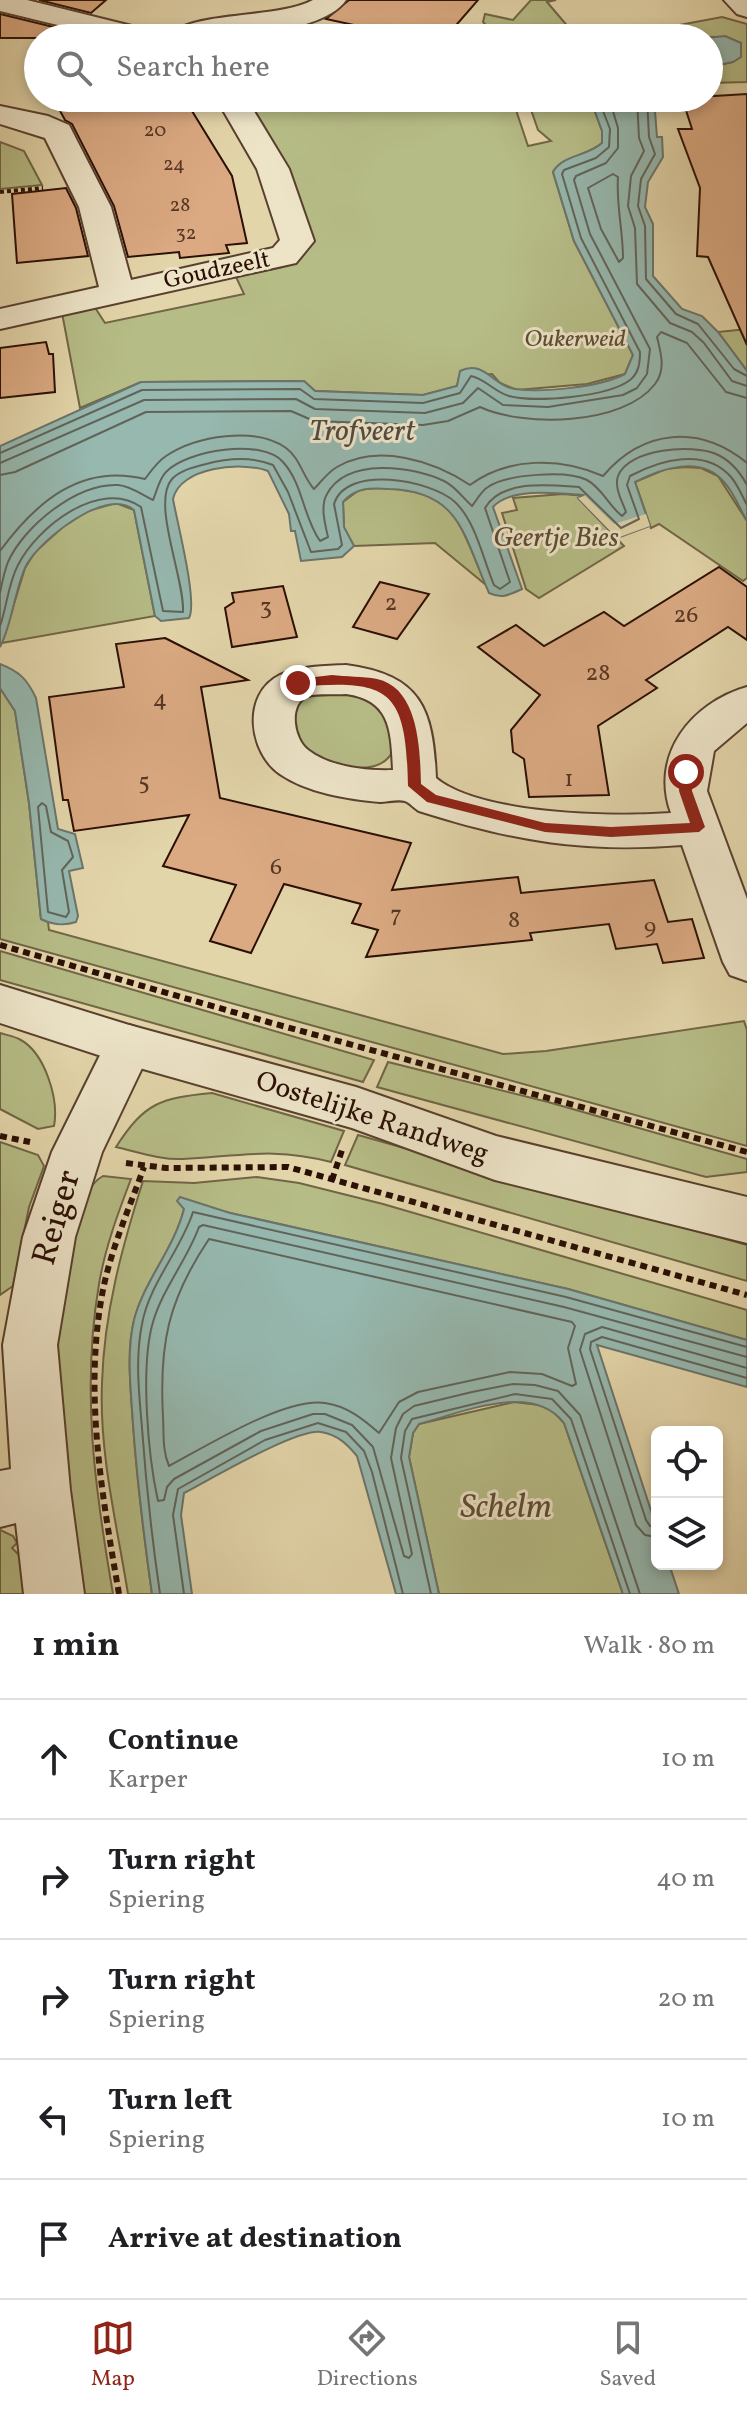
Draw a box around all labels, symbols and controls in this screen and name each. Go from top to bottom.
search box [24,24,723,112]
icon: search [52,46,96,90]
text: Search here [116,47,270,89]
house number: 20 [144,117,166,145]
house number: 24 [163,151,185,179]
house number: 28 [170,192,190,220]
house number: 32 [176,220,197,248]
street label: Goudzeelt [161,243,273,299]
park label: Oukerweid [524,323,626,357]
water label: Trofveert [309,411,416,453]
park label: Geertje Bies [493,519,619,558]
house number: 2 [385,587,397,621]
house number: 3 [260,591,272,625]
house number: 26 [673,599,699,633]
house number: 28 [585,657,611,691]
route end [280,665,316,701]
house number: 4 [153,683,167,717]
route start [668,754,704,790]
house number: 1 [564,763,574,797]
house number: 5 [138,766,150,800]
house number: 6 [270,851,282,885]
house number: 7 [390,899,402,933]
house number: 8 [508,904,520,938]
house number: 9 [644,911,656,945]
street label: Oostelijke Randweg [250,1062,494,1174]
street label: Reiger [22,1165,94,1271]
map controls [651,1426,723,1570]
button: locate [651,1426,723,1498]
park label: Schelm [460,1485,552,1532]
button: layers [651,1498,723,1570]
text: 1 min [32,1623,120,1670]
text: Walk · 80 m [583,1628,715,1664]
text: Continue [108,1720,239,1762]
icon: ahead [32,1737,76,1781]
text: 10 m [661,1741,715,1777]
text: Karper [108,1762,188,1798]
text: Turn right [108,1840,256,1882]
icon: right [32,1857,76,1901]
text: 40 m [656,1861,715,1897]
text: Spiering [108,1882,205,1918]
text: Turn right [108,1960,256,2002]
icon: right [32,1977,76,2021]
text: 20 m [657,1981,715,2017]
text: Spiering [108,2002,205,2038]
text: Turn left [108,2080,232,2122]
icon: left [32,2097,76,2141]
text: 10 m [661,2101,715,2137]
text: Spiering [108,2122,205,2158]
icon: arrive [32,2217,76,2261]
text: Arrive at destination [108,2218,402,2260]
tab: Map [91,2316,135,2395]
tab: Directions [317,2316,418,2395]
tab: Saved [599,2316,656,2395]

